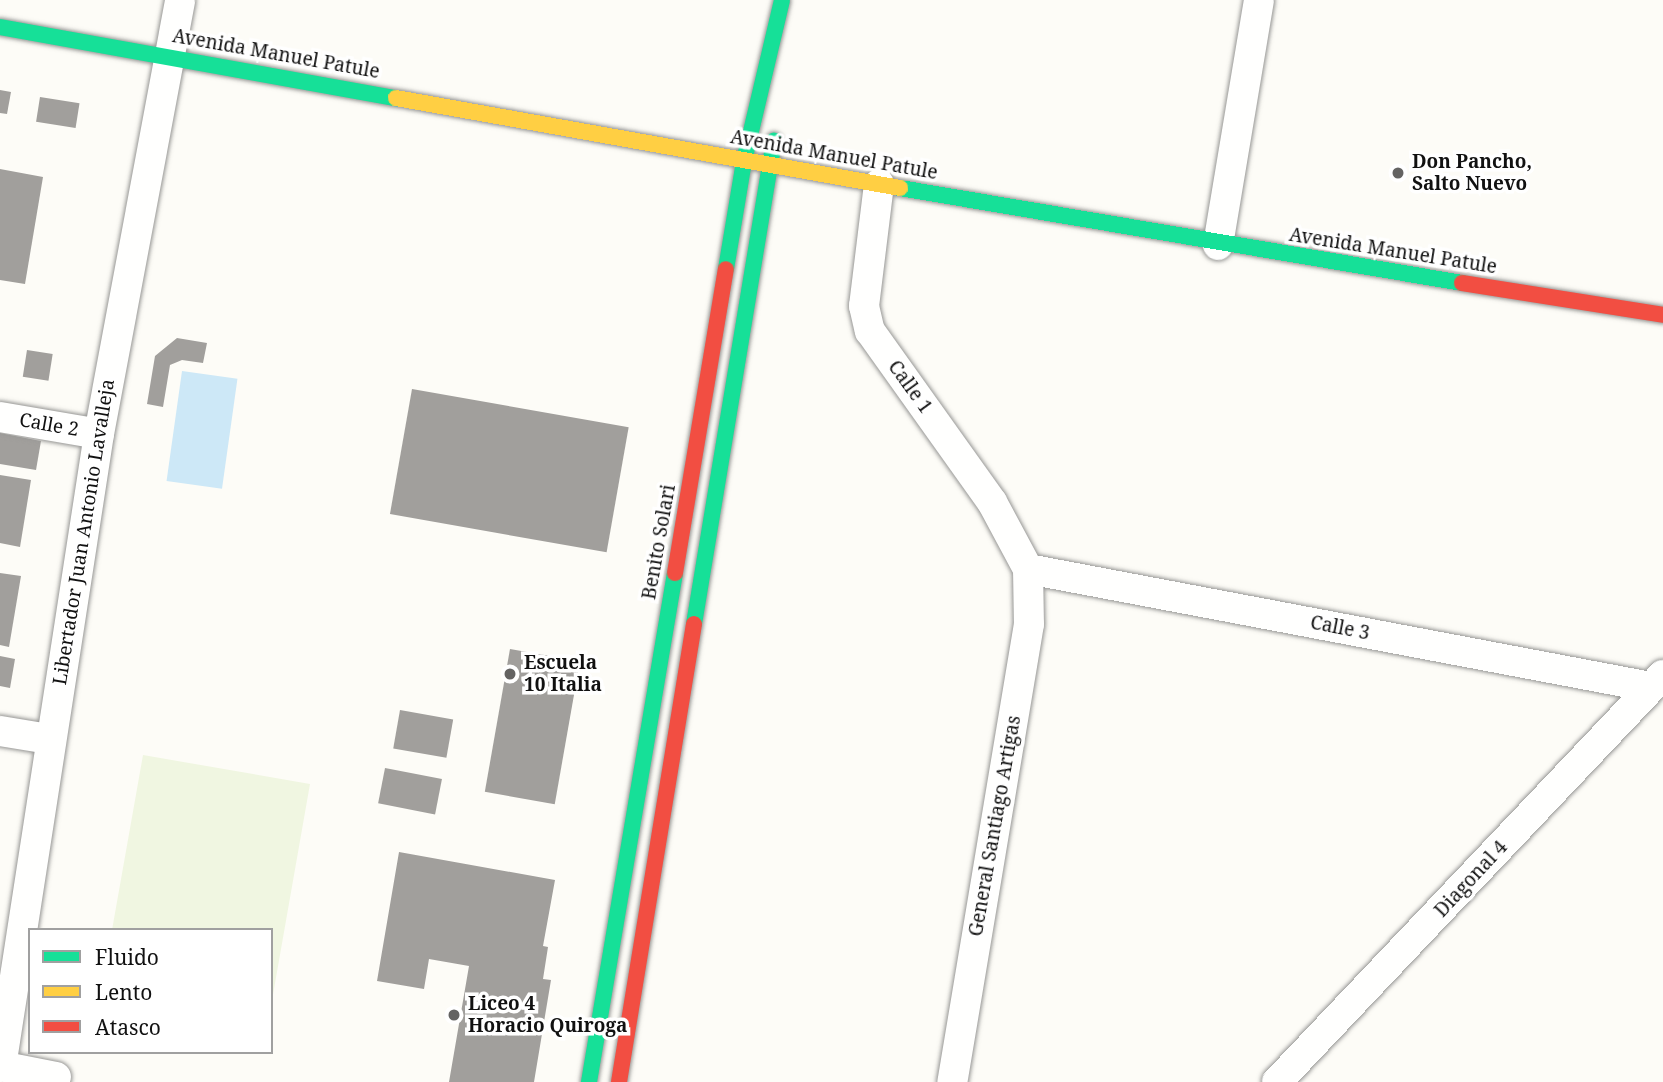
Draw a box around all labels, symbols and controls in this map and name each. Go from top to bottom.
street label: Avenida Manuel Patule [171,25,381,83]
street label: Avenida Manuel Patule [729,126,939,184]
place label: Don Pancho, Salto Nuevo [1412,151,1532,195]
marker: Don Pancho, Salto Nuevo [1390,165,1406,181]
street label: Avenida Manuel Patule [1288,223,1498,279]
street label: Calle 1 [883,356,937,418]
street label: Libertador Juan Antonio Lavalleja [49,377,119,687]
street label: Calle 2 [18,409,80,441]
street label: Benito Solari [638,483,680,601]
street label: Calle 3 [1308,611,1372,645]
place label: Escuela 10 Italia [524,652,602,696]
marker: Escuela 10 Italia [502,666,518,682]
street label: General Santiago Artigas [964,714,1026,938]
street label: Diagonal 4 [1430,836,1512,922]
legend [28,928,273,1054]
text: Fluido [95,943,159,971]
text: Lento [95,978,152,1006]
place label: Liceo 4 Horacio Quiroga [468,993,627,1037]
marker: Liceo 4 Horacio Quiroga [446,1007,462,1023]
text: Atasco [95,1013,161,1041]

